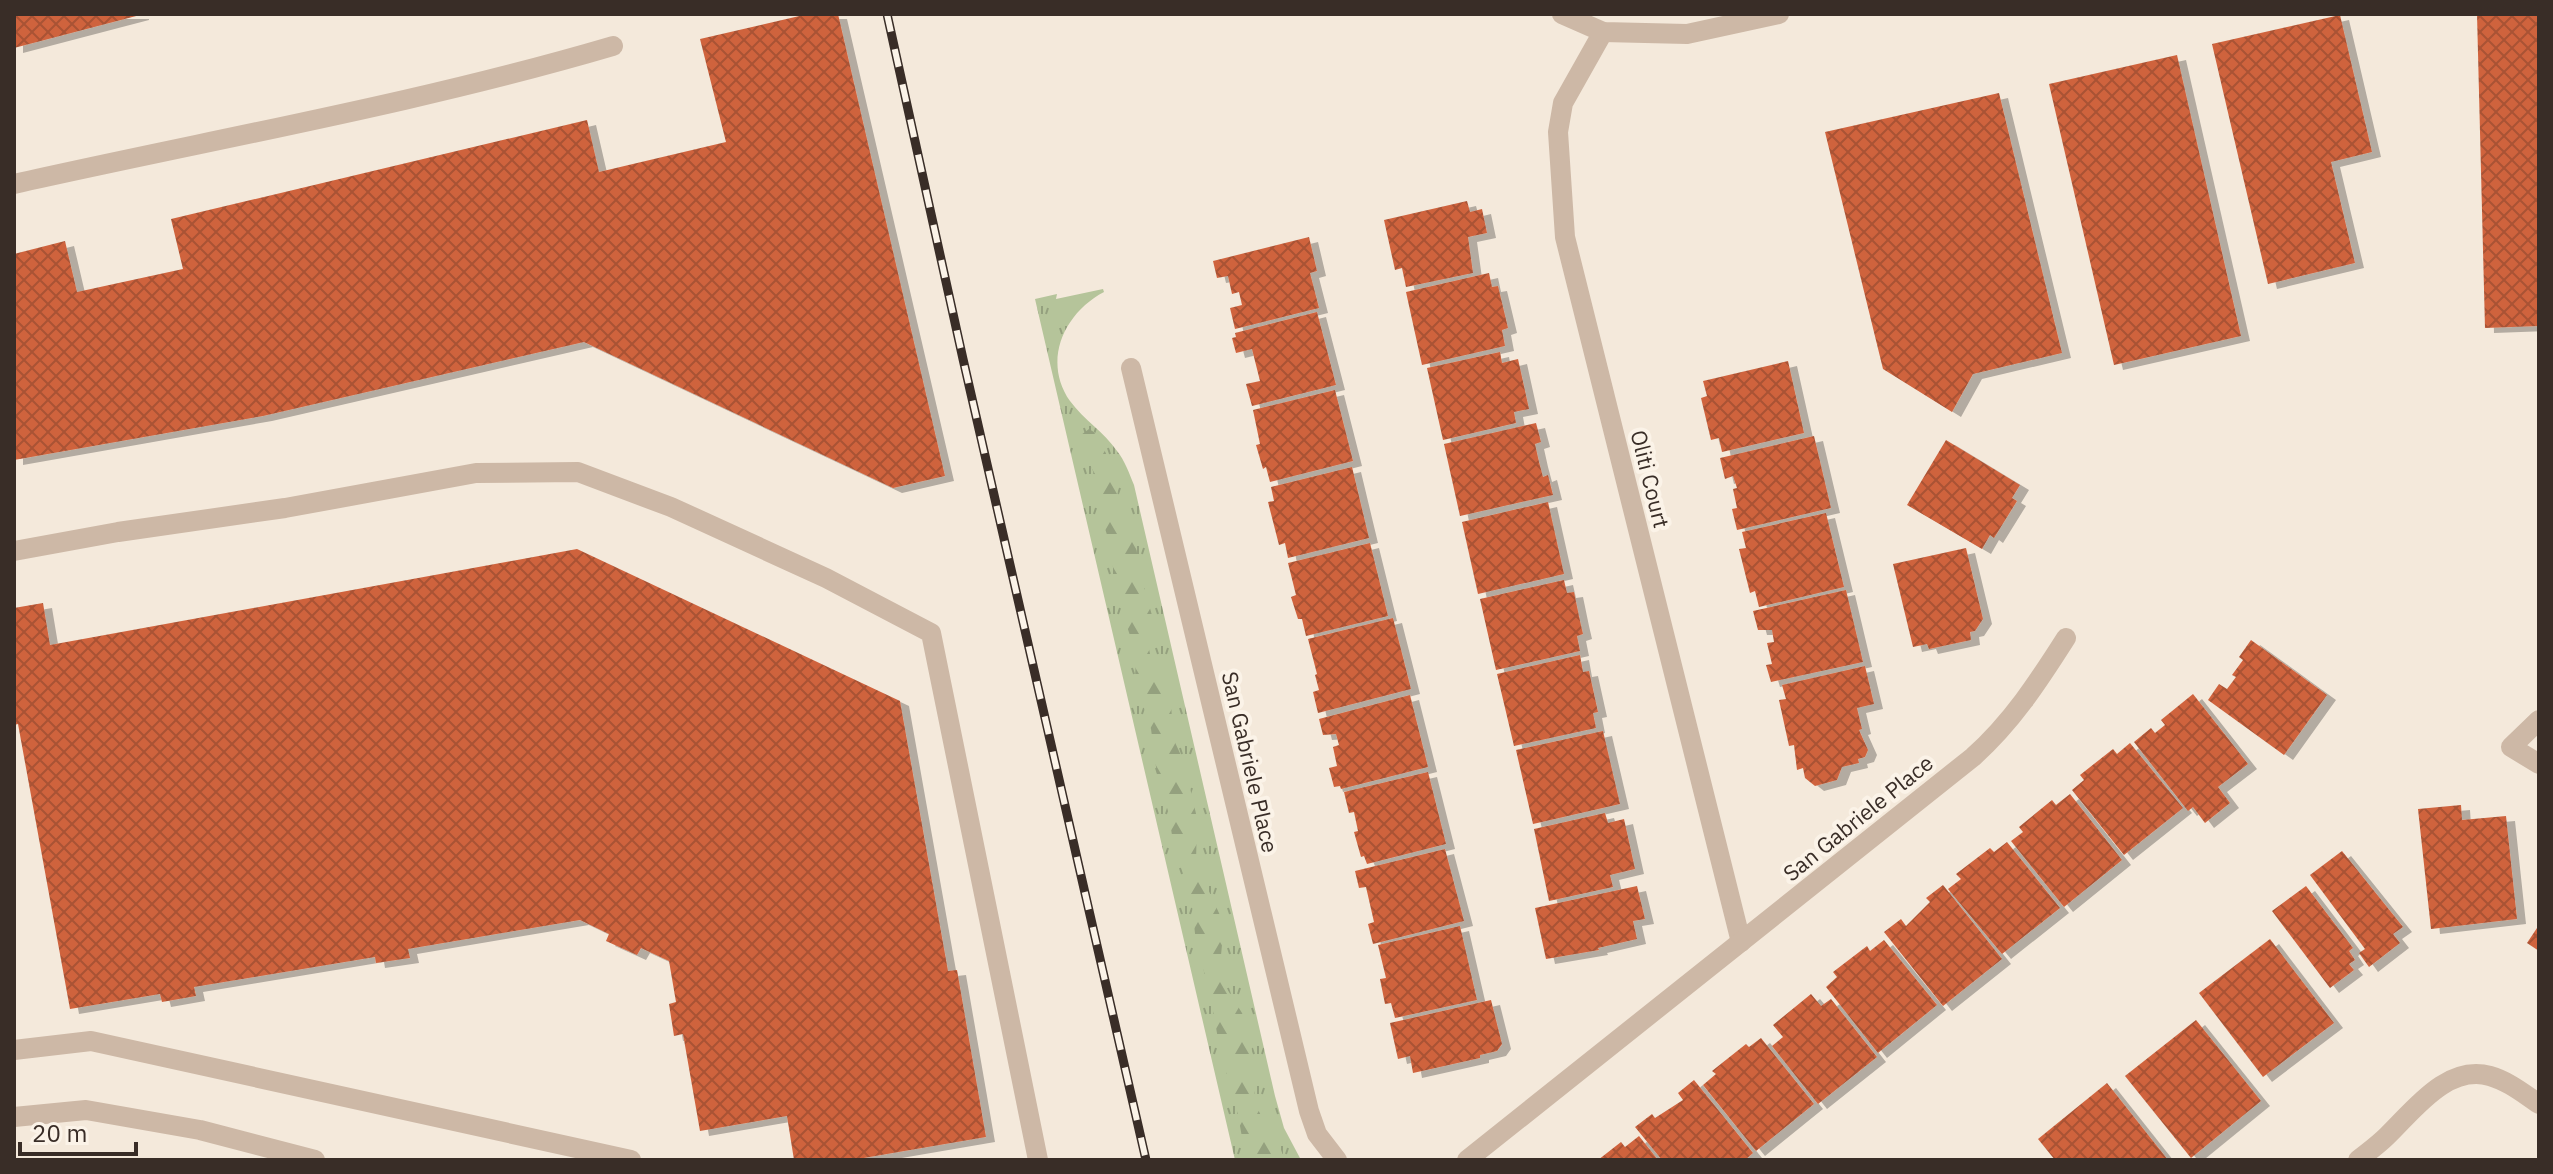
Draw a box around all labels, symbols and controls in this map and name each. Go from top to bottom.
street label: Oliti Court [1624,427,1677,531]
street label: San Gabriele Place [1216,668,1285,855]
street label: San Gabriele Place [1777,748,1939,887]
scale bar [20,1106,136,1156]
text: 20 m [32,1117,87,1149]

